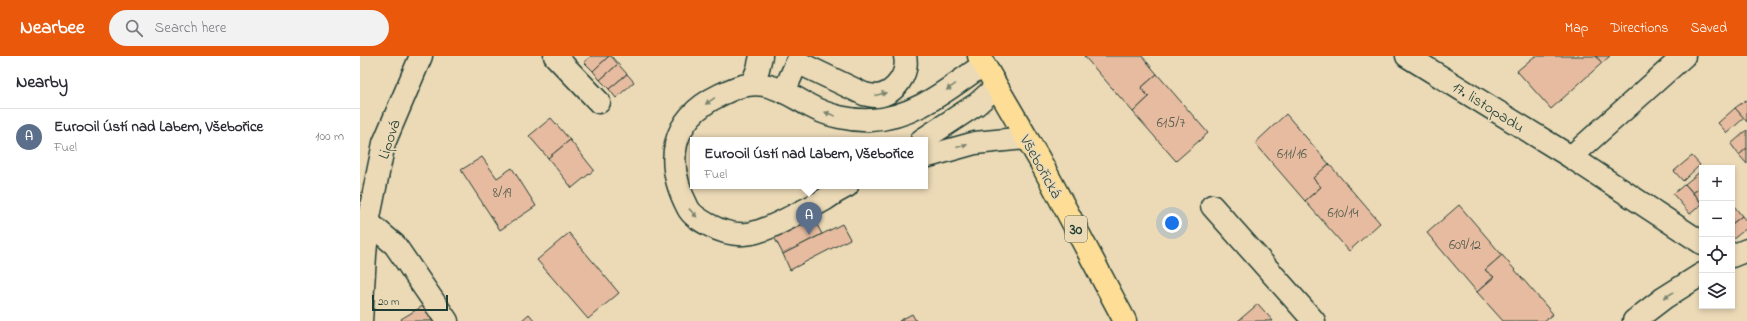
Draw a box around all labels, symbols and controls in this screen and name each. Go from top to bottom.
search box [109,10,389,46]
text: Nearbee [20,15,85,42]
icon: search [123,17,145,39]
text: Search here [155,17,226,39]
text: Map [1565,18,1588,39]
text: Directions [1610,18,1668,39]
text: Saved [1690,18,1727,39]
text: Nearby [16,70,68,95]
street label: 17. listopadu [1447,76,1529,140]
one-way arrow [946,83,956,91]
one-way arrow [874,91,887,97]
one-way arrow [705,97,715,105]
one-way arrow [823,110,835,116]
house number: 615/7 [1157,113,1186,134]
text: EuroOil Ústí nad Labem, Všebořice [54,116,263,138]
street label: Lipová [372,117,408,162]
text: A [25,127,33,146]
text: 100 m [315,127,344,146]
street label: Všebořická [1012,130,1068,203]
popup [690,137,928,189]
text: Fuel [54,138,77,157]
text: EuroOil Ústí nad Labem, Všebořice [704,143,914,165]
one-way arrow [956,143,969,149]
house number: 611/16 [1277,144,1307,165]
text: Fuel [704,165,727,184]
map controls [1699,165,1735,309]
button: + [1699,165,1735,201]
house number: 8/19 [493,183,512,204]
button: − [1699,201,1735,237]
pin: A [796,202,822,235]
house number: 610/14 [1327,203,1359,224]
one-way arrow [688,207,697,218]
your location [1162,213,1182,233]
road number: 30 [1065,216,1087,242]
house number: 609/12 [1449,235,1481,256]
button: locate [1699,237,1735,273]
button: layers [1699,273,1735,309]
one-way arrow [1663,291,1675,298]
scale bar [372,293,448,312]
text: 20 m [378,294,400,310]

